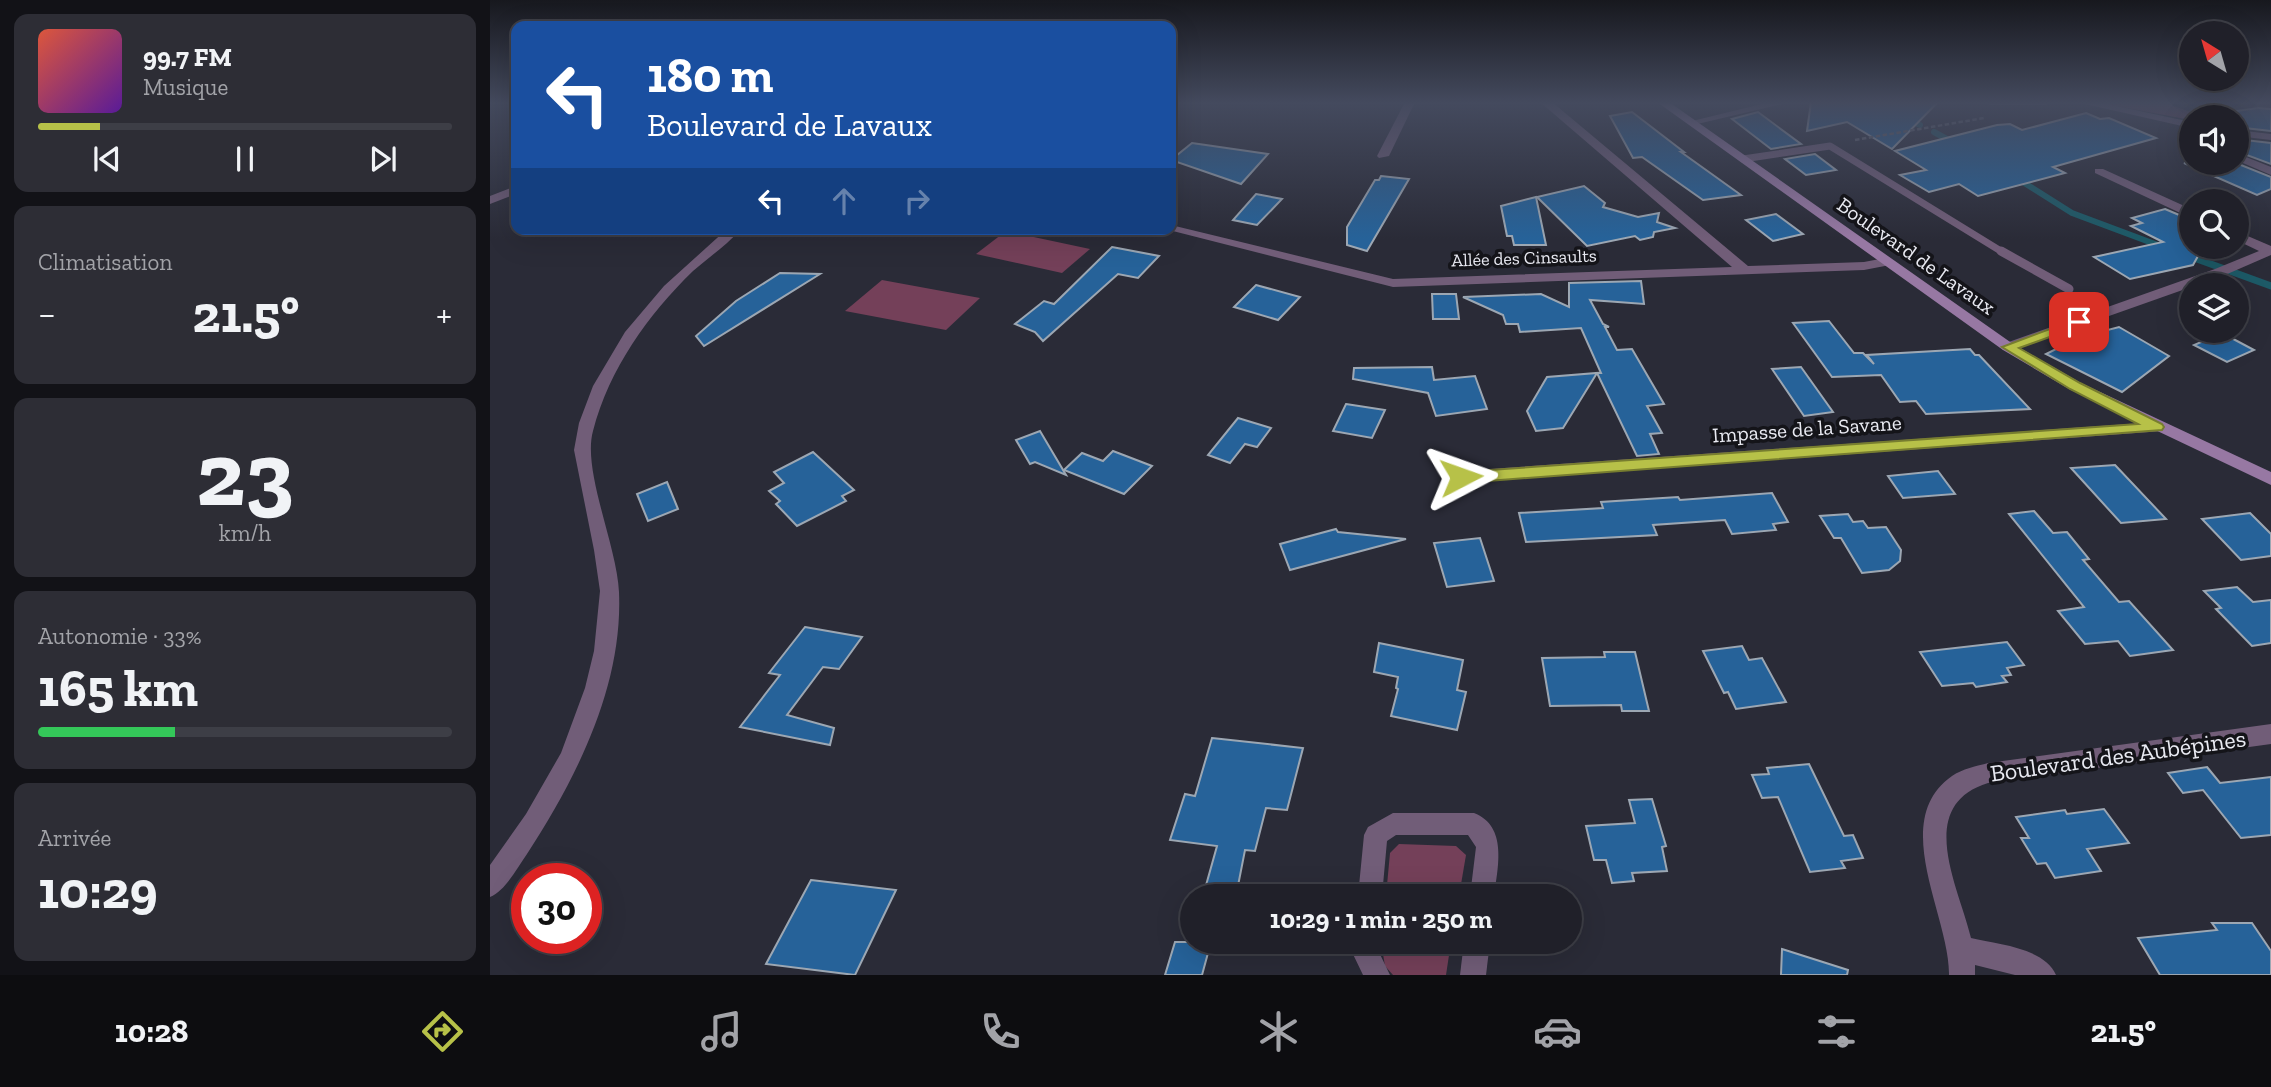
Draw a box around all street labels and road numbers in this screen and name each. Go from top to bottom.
street label: Boulevard de Lavaux [1833,192,2000,320]
street label: Allée des Cinsaults [1451,244,1597,272]
street label: Impasse de la Savane [1711,409,1903,448]
street label: Boulevard des Aubépines [1988,723,2248,788]

